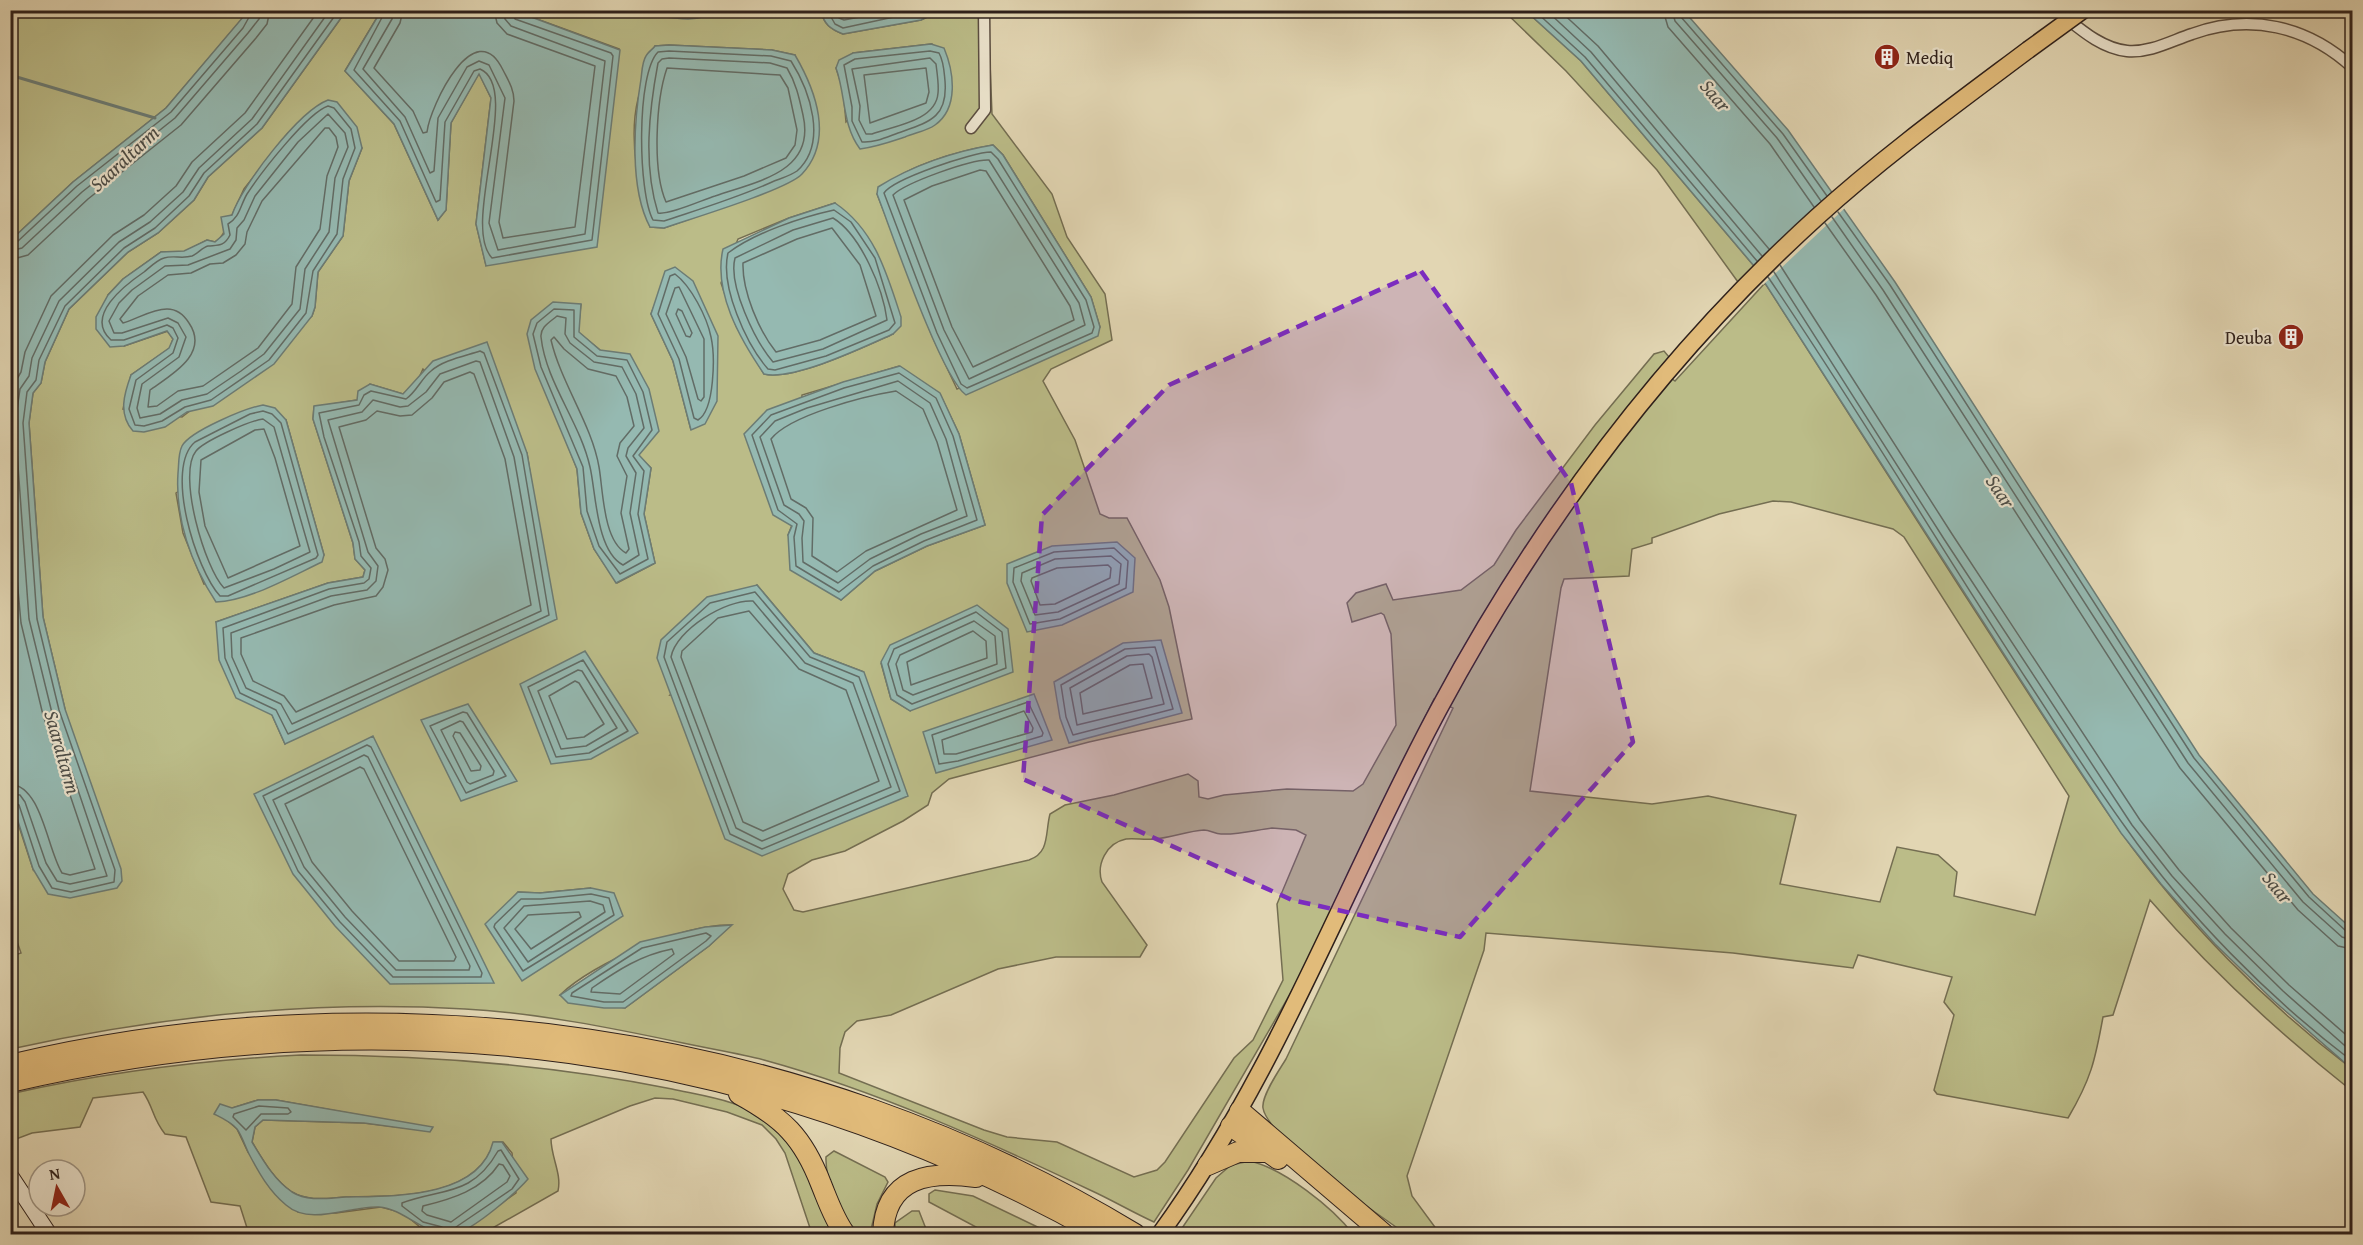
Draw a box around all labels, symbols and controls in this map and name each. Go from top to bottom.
building icon: Mediq [1872,42,1902,72]
place label: Mediq [1906,44,1954,71]
water label: Saar [1694,72,1739,118]
water label: Saaraltarm [83,118,166,198]
building icon: Deuba [2276,322,2306,352]
place label: Deuba [2225,324,2272,351]
water label: Saar [1979,468,2023,514]
water label: Saaraltarm [37,707,89,798]
water label: Saar [2256,864,2301,910]
north arrow [27,1158,87,1218]
text: N [47,1160,62,1186]

